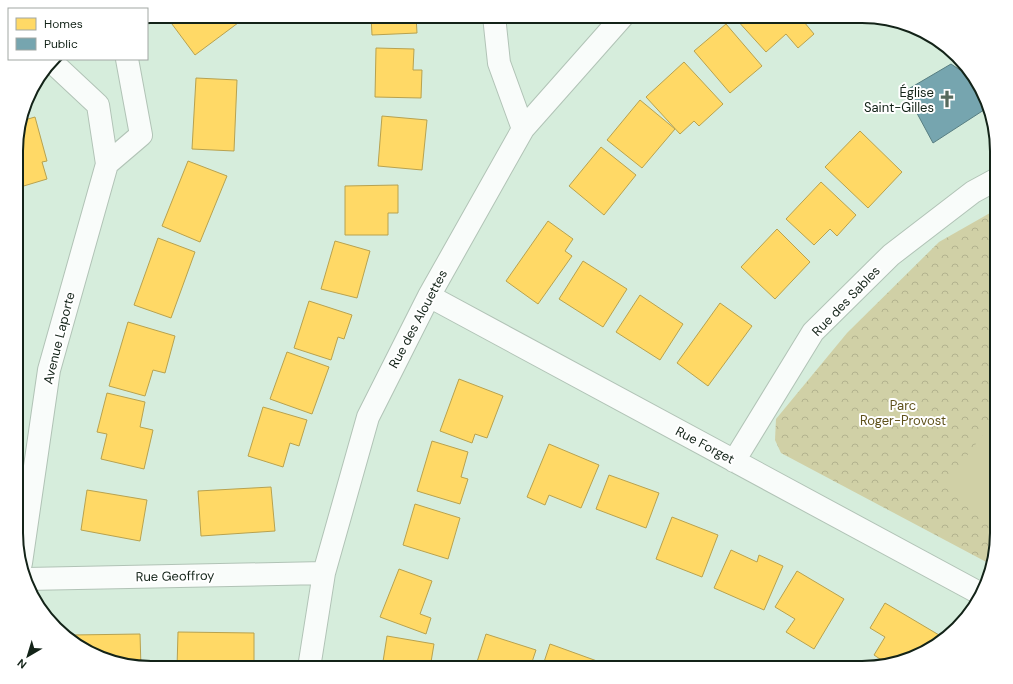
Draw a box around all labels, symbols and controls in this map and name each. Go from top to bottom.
legend [8,8,148,60]
text: Homes [44,16,83,32]
text: Public [44,36,78,52]
place label: Église Saint-Gilles [864,83,934,116]
church icon: Église Saint-Gilles [937,89,957,109]
street label: Rue des Sables [808,262,884,340]
street label: Rue des Alouettes [385,267,451,371]
street label: Avenue Laporte [39,290,79,386]
park label: Parc Roger-Provost [860,397,946,429]
street label: Rue Forget [673,422,737,468]
street label: Rue Geoffroy [135,567,215,585]
north arrow [8,636,48,676]
text: N [14,656,29,672]

